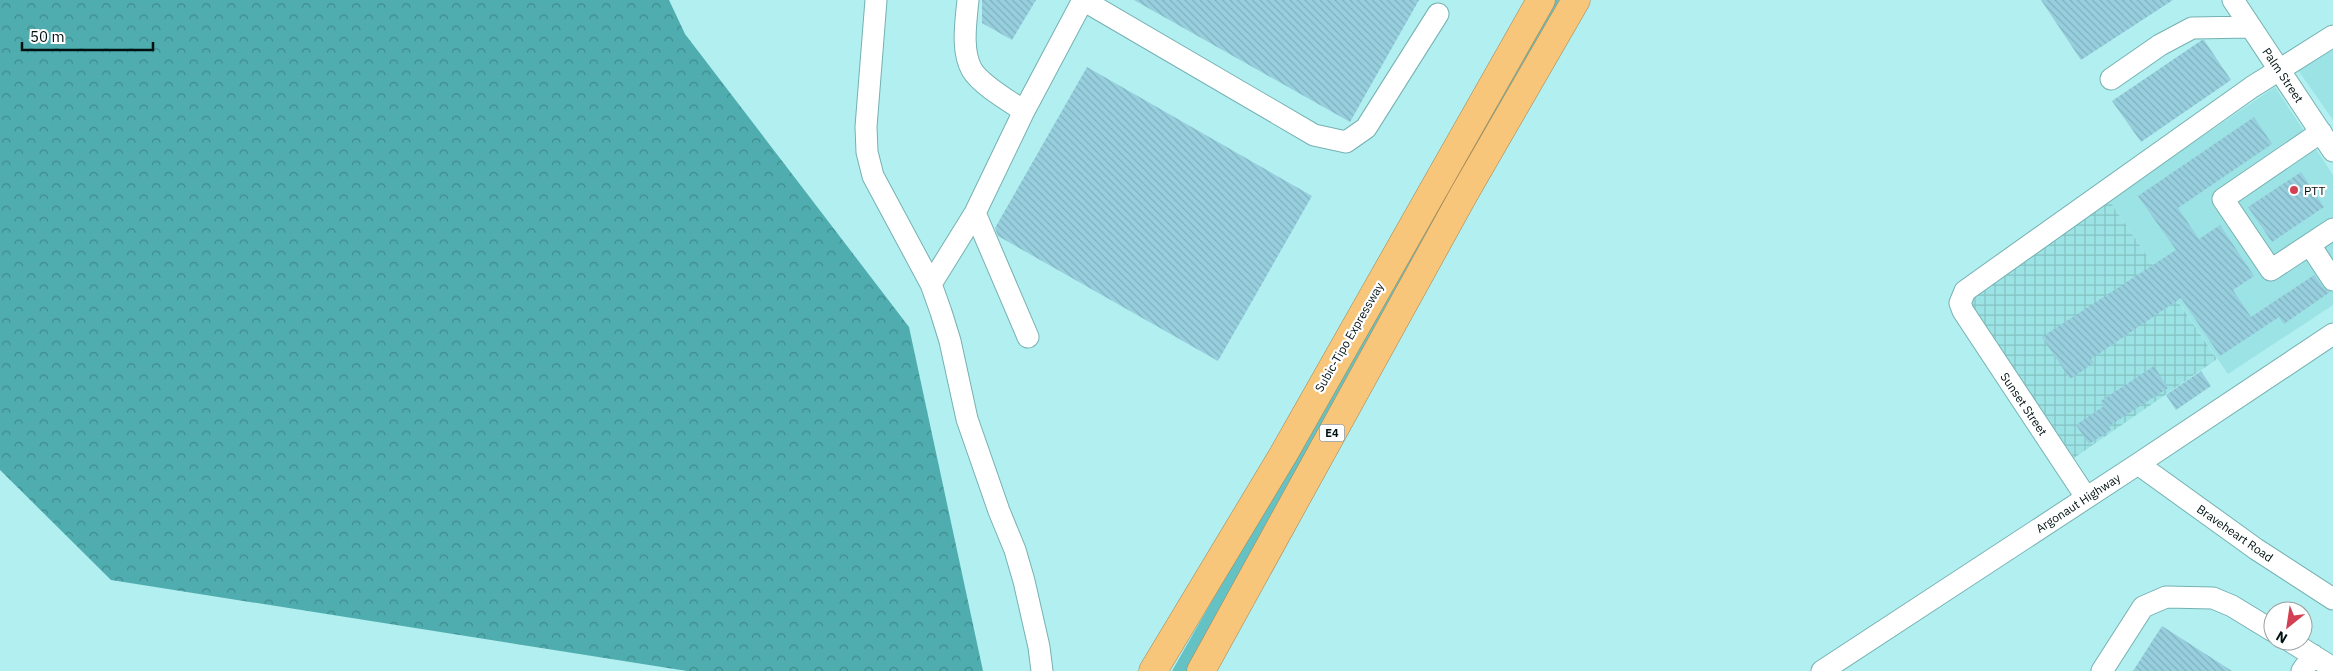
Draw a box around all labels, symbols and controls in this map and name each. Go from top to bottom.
scale bar [22,20,154,52]
text: 50 m [30,27,65,46]
street label: Palm Street [2259,45,2307,105]
place label: PTT [2304,183,2325,198]
marker: PTT [2288,184,2300,196]
street label: Subic-Tipo Expressway [1311,279,1387,395]
street label: Sunset Street [1997,370,2051,438]
road number: E4 [1320,424,1344,442]
street label: Argonaut Highway [2033,470,2123,536]
street label: Braveheart Road [2194,501,2276,565]
north arrow [2263,601,2313,651]
text: N [2273,627,2290,648]

